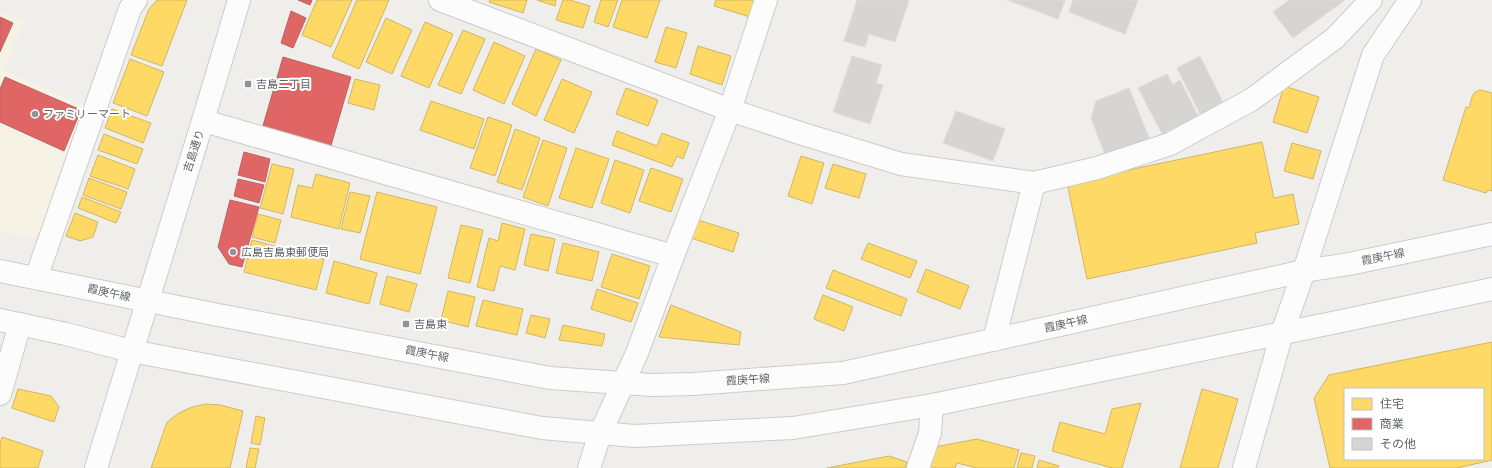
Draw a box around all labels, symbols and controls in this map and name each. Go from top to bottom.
place label: 吉島二丁目 [256,78,311,91]
marker: 吉島二丁目 [243,79,253,89]
place label: ファミリーマート [43,108,131,121]
marker: ファミリーマート [30,109,40,119]
street label: 吉島通り [181,128,207,174]
place label: 広島吉島東郵便局 [241,246,329,259]
street label: 霞庚午線 [1360,246,1406,268]
marker: 広島吉島東郵便局 [228,247,238,257]
street label: 霞庚午線 [86,282,132,304]
street label: 霞庚午線 [1043,313,1089,335]
place label: 吉島東 [414,318,447,331]
marker: 吉島東 [401,319,411,329]
street label: 霞庚午線 [404,343,450,365]
street label: 霞庚午線 [726,372,770,388]
legend [1344,388,1484,460]
text: 住宅 [1380,397,1404,411]
text: 商業 [1380,417,1404,431]
text: その他 [1380,437,1416,451]

